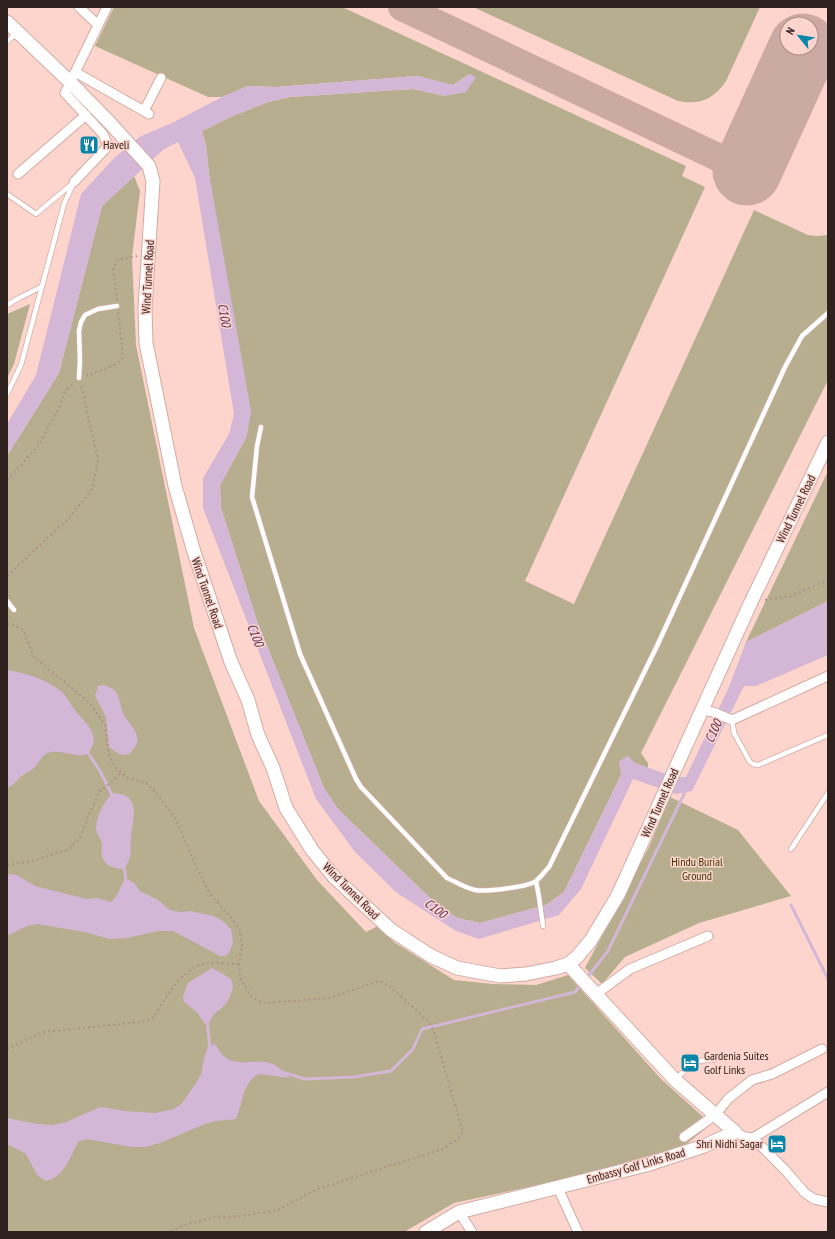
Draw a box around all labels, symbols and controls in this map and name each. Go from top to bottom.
north arrow [779,16,819,56]
text: N [783,25,798,37]
restaurant icon: Haveli [78,134,100,156]
place label: Haveli [103,137,129,152]
street label: Wind Tunnel Road [138,240,157,314]
water label: C100 [214,302,235,329]
street label: Wind Tunnel Road [773,472,819,545]
street label: Wind Tunnel Road [188,555,227,630]
water label: C100 [243,621,268,650]
water label: C100 [701,716,726,745]
street label: Wind Tunnel Road [638,766,681,840]
park label: Hindu Burial Ground [671,854,723,883]
street label: Wind Tunnel Road [320,859,383,922]
water label: C100 [421,895,451,923]
place label: Gardenia Suites Golf Links [704,1048,769,1077]
hotel icon: Gardenia Suites Golf Links [679,1052,701,1074]
hotel icon: Shri Nidhi Sagar [766,1133,788,1155]
place label: Shri Nidhi Sagar [696,1136,764,1151]
street label: Embassy Golf Links Road [585,1144,687,1187]

